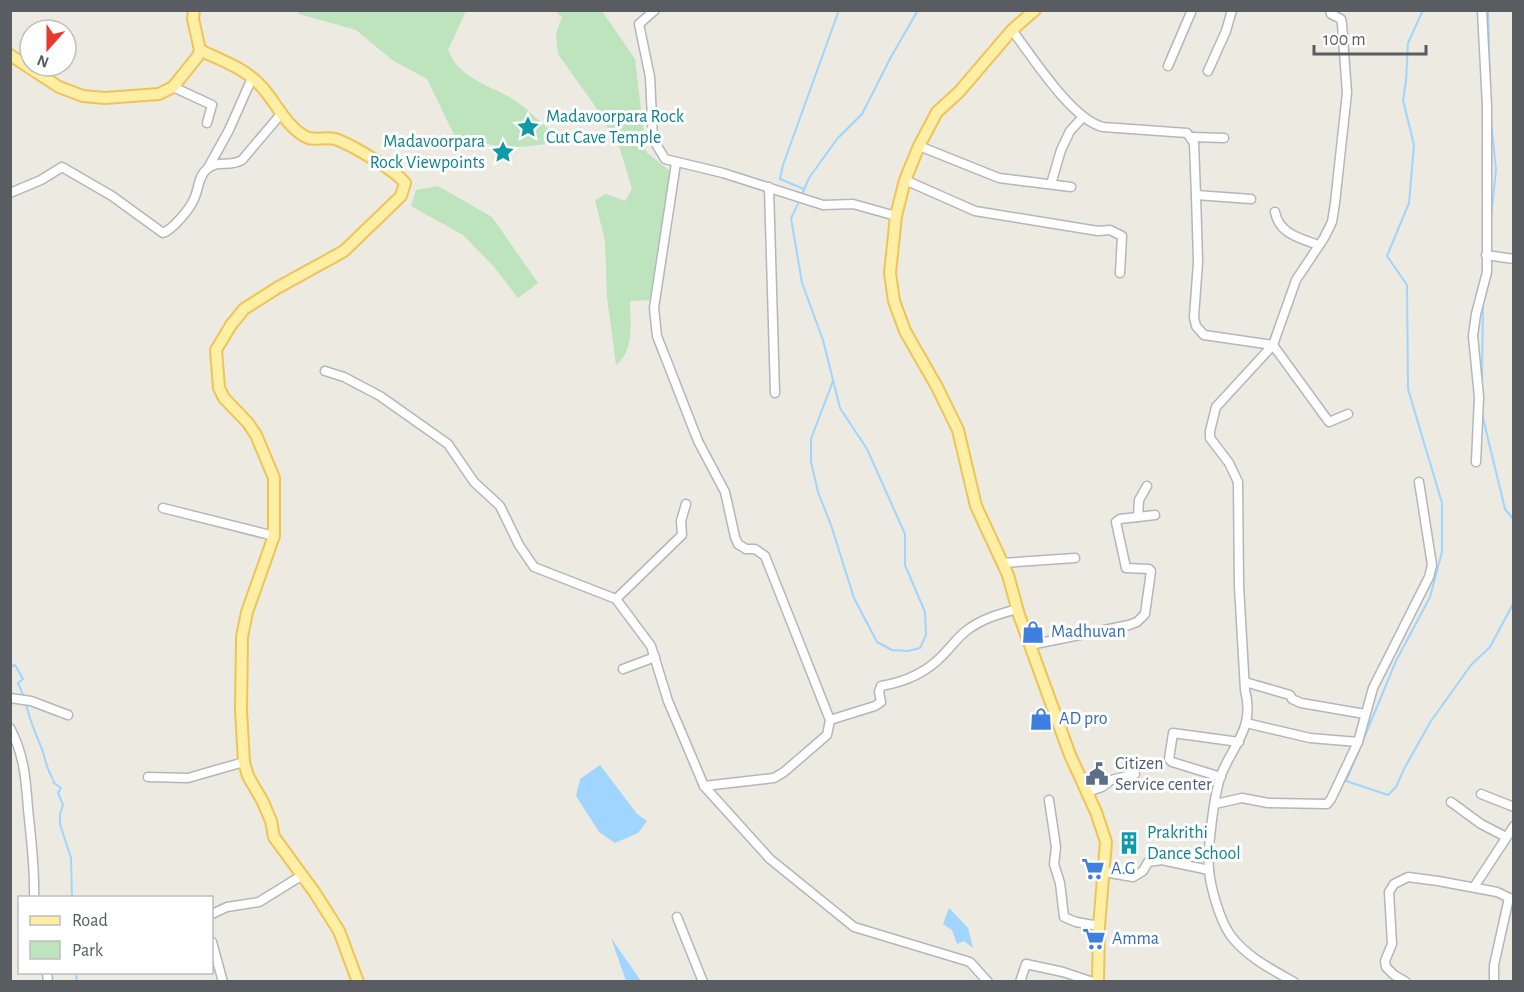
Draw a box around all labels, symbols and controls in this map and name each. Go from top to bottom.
north arrow [18,18,78,78]
scale bar [1314,18,1426,56]
text: 100 m [1323,31,1366,49]
text: N [35,52,51,71]
place label: Madavoorpara Rock Cut Cave Temple [546,108,685,147]
place icon: Madavoorpara Rock Cut Cave Temple [515,114,541,140]
place label: Madavoorpara Rock Viewpoints [370,133,485,172]
place icon: Madavoorpara Rock Viewpoints [490,139,516,165]
shop icon: Madhuvan [1020,619,1046,645]
place label: Madhuvan [1051,623,1126,641]
shop icon: AD pro [1028,706,1054,732]
place label: AD pro [1059,710,1108,728]
place label: Citizen Service center [1115,755,1212,794]
public building icon: Citizen Service center [1084,761,1110,787]
place label: Prakrithi Dance School [1147,824,1241,863]
building icon: Prakrithi Dance School [1116,830,1142,856]
supermarket icon: A.G [1080,856,1106,882]
place label: A.G [1111,860,1136,878]
legend [18,896,213,974]
text: Road [72,912,108,930]
supermarket icon: Amma [1081,926,1107,952]
place label: Amma [1112,930,1159,948]
text: Park [72,942,104,960]

